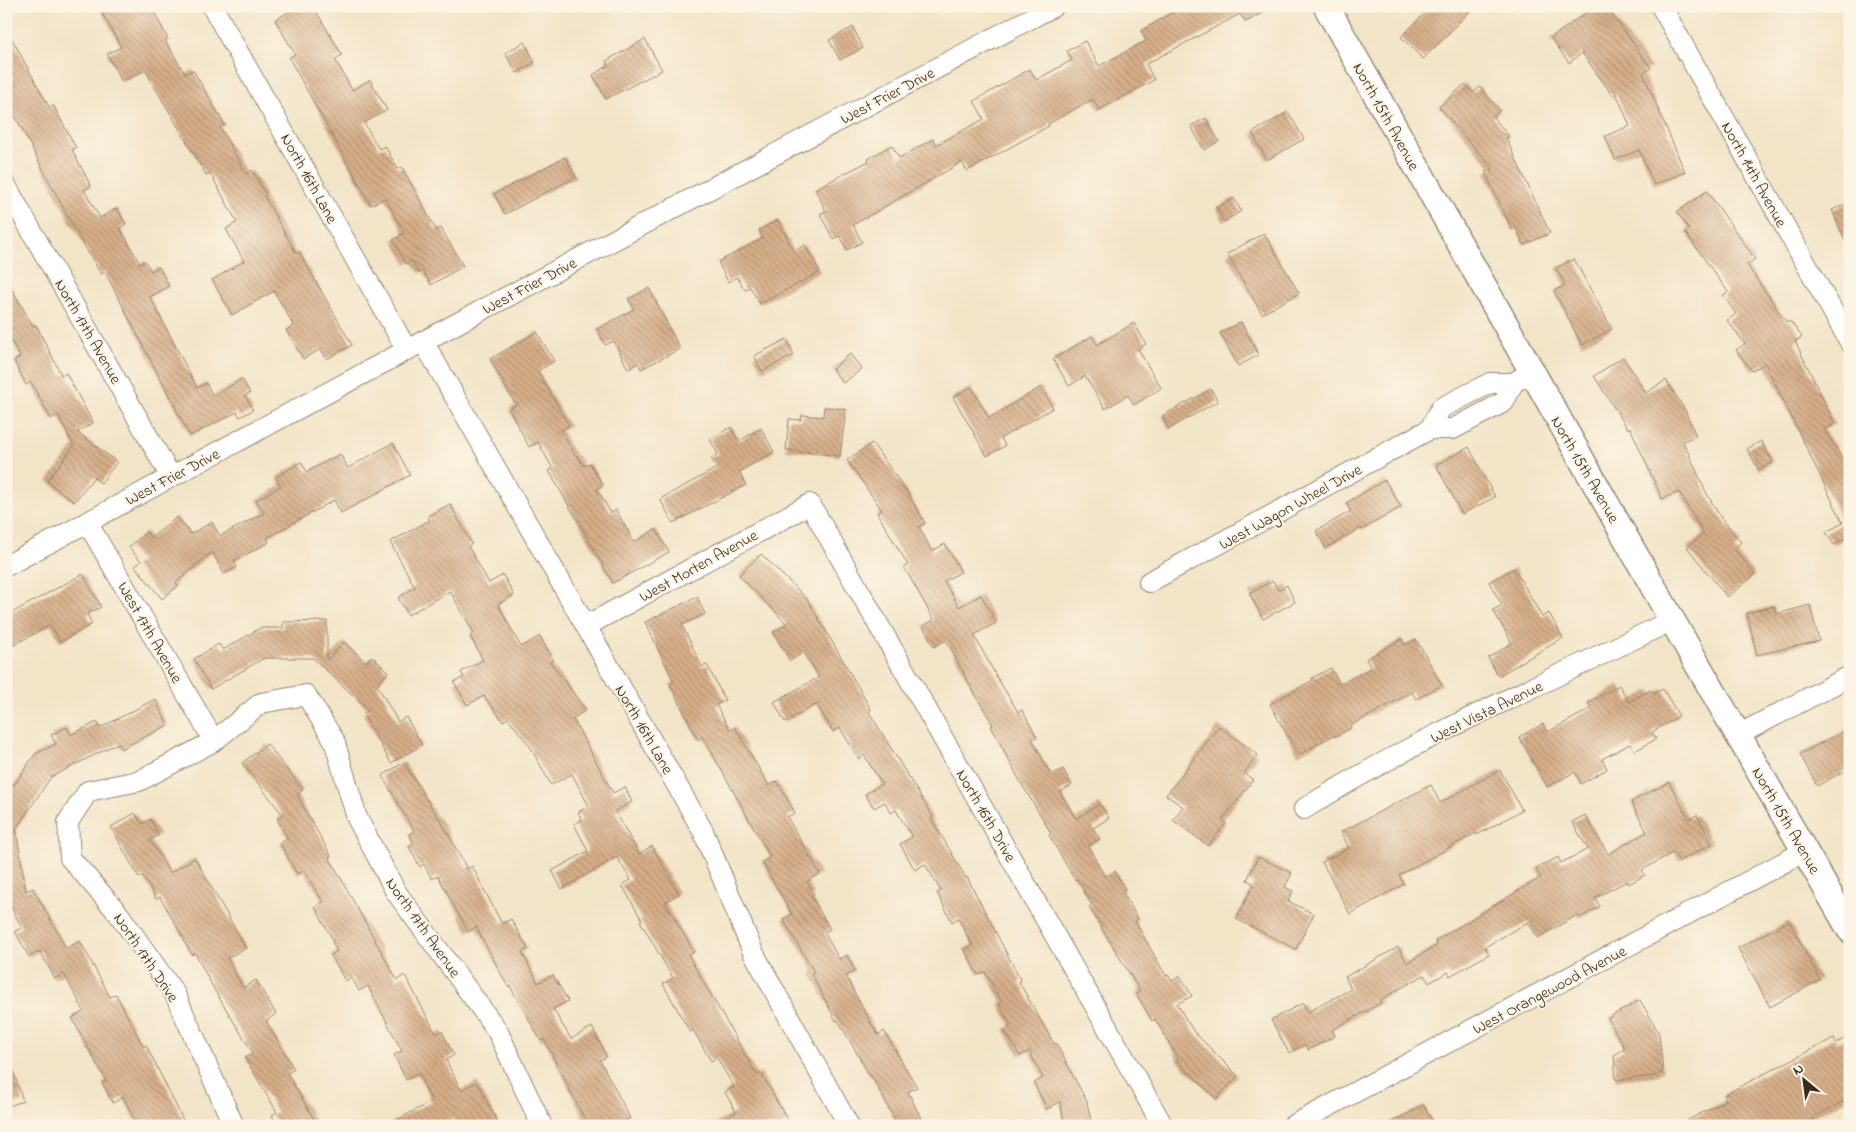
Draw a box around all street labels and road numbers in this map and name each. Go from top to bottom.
street label: North 15th Avenue [1346,59,1425,176]
street label: West Frier Drive [837,61,940,132]
street label: North 14th Avenue [1714,118,1793,233]
street label: North 16th Lane [274,130,343,229]
street label: West Frier Drive [479,251,582,322]
street label: North 17th Avenue [47,275,127,390]
street label: North 15th Avenue [1544,412,1625,529]
street label: West Frier Drive [122,442,225,513]
street label: West Wagon Wheel Drive [1215,458,1367,557]
street label: West Morten Avenue [635,524,763,609]
street label: West 17th Avenue [110,578,188,689]
street label: West Vista Avenue [1427,675,1548,750]
street label: North 16th Lane [608,681,679,780]
street label: North 15th Avenue [1745,763,1826,880]
street label: North 16th Drive [949,765,1022,868]
street label: North 17th Avenue [379,873,466,984]
street label: North 17th Drive [107,909,185,1008]
street label: West Orangewood Avenue [1469,940,1632,1042]

